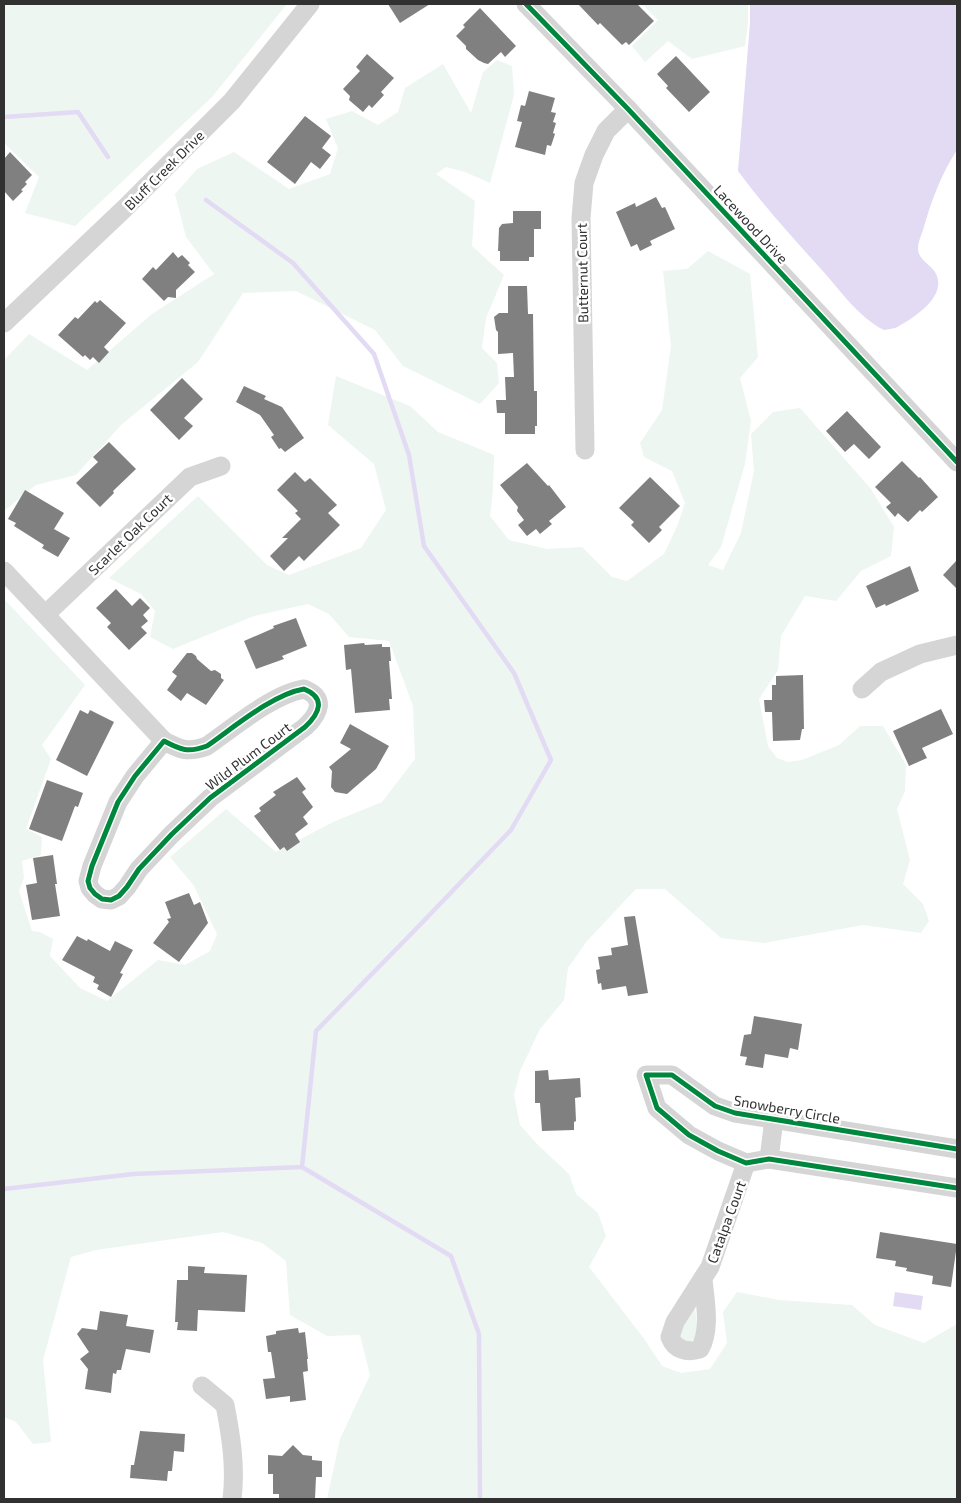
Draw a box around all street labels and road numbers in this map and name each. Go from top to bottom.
street label: Bluff Creek Drive [121,127,207,213]
street label: Lacewood Drive [710,181,792,267]
street label: Butternut Court [573,223,591,323]
street label: Scarlet Oak Court [84,490,176,578]
street label: Wild Plum Court [202,718,294,794]
street label: Snowberry Circle [732,1091,842,1127]
street label: Catalpa Court [703,1178,749,1266]

